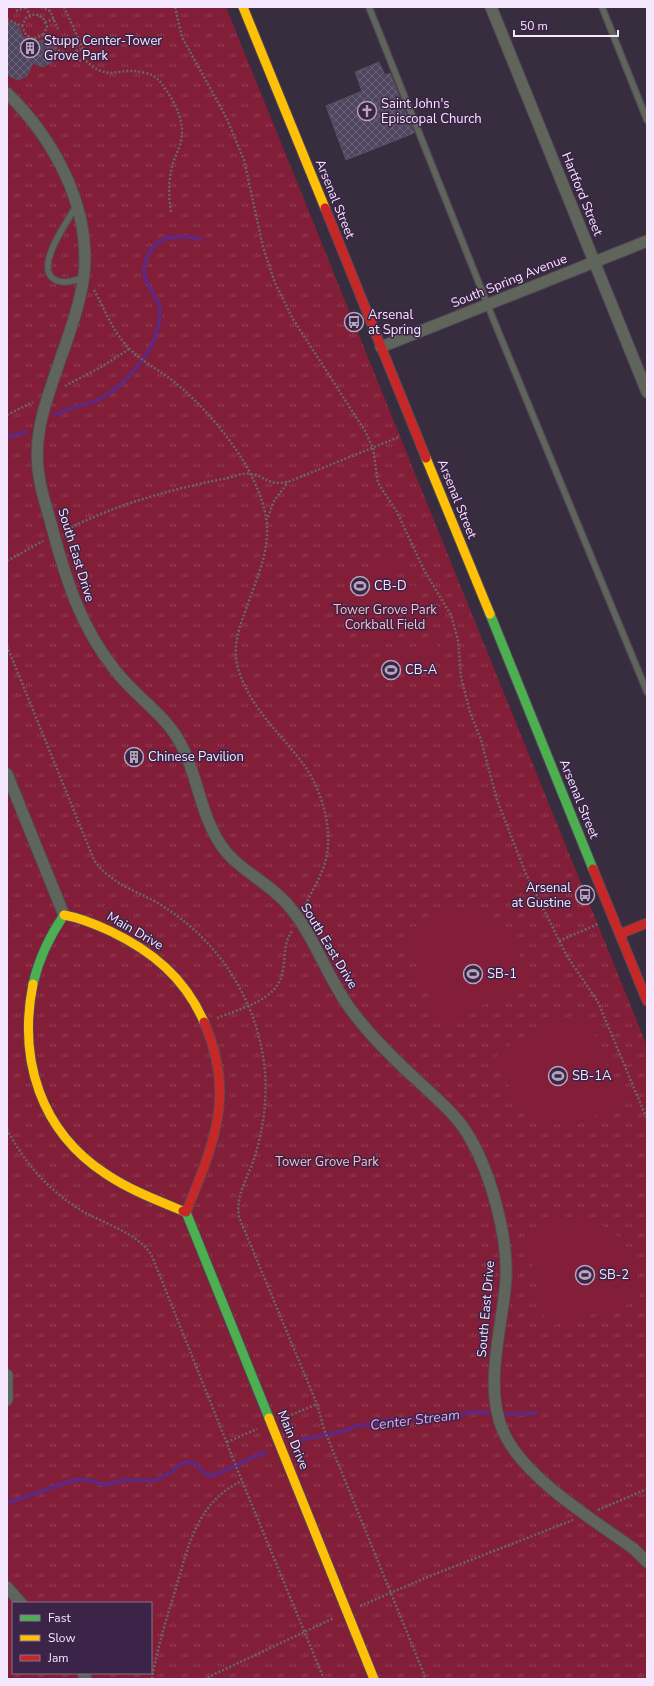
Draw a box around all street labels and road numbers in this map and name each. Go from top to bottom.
street label: Hartford Street [557,150,607,239]
street label: Arsenal Street [311,157,359,242]
street label: South Spring Avenue [448,249,570,313]
street label: Arsenal Street [433,457,481,542]
street label: South East Drive [53,506,99,604]
street label: Arsenal Street [555,757,603,842]
street label: South East Drive [296,900,362,992]
street label: Main Drive [103,908,167,954]
street label: South East Drive [473,1260,499,1358]
street label: Main Drive [273,1408,313,1472]

